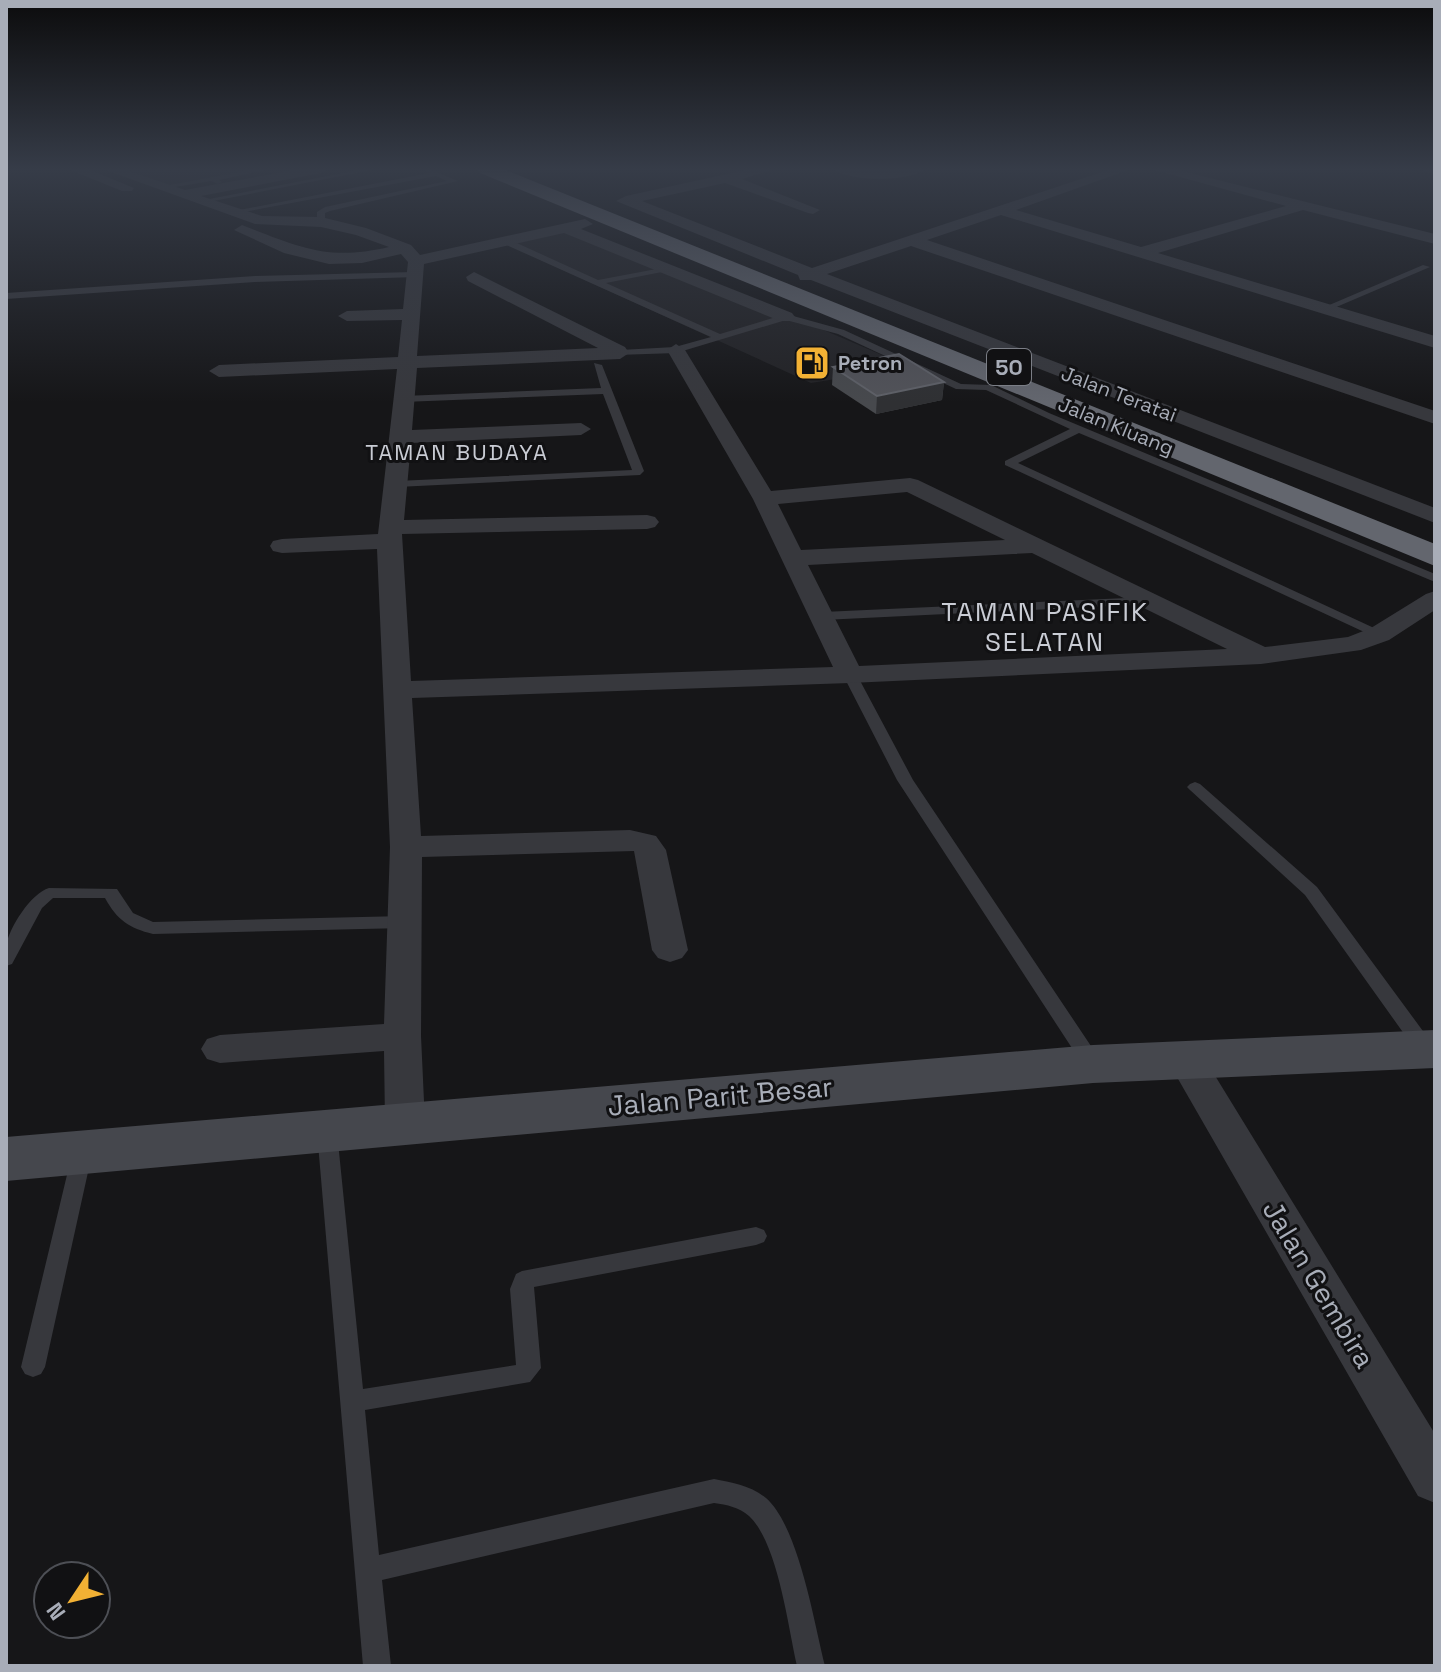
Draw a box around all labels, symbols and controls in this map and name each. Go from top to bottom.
fuel station icon: Petron [793,344,831,382]
road number: 50 [987,349,1031,385]
place label: Petron [838,350,902,376]
street label: Jalan Teratai [1058,360,1180,428]
street label: Jalan Kluang [1054,391,1178,461]
district label: TAMAN BUDAYA [365,438,549,466]
district label: TAMAN PASIFIK SELATAN [941,595,1149,659]
street label: Jalan Parit Besar [606,1068,834,1124]
street label: Jalan Gembira [1255,1193,1383,1375]
north arrow [32,1560,112,1640]
text: N [40,1597,71,1626]

